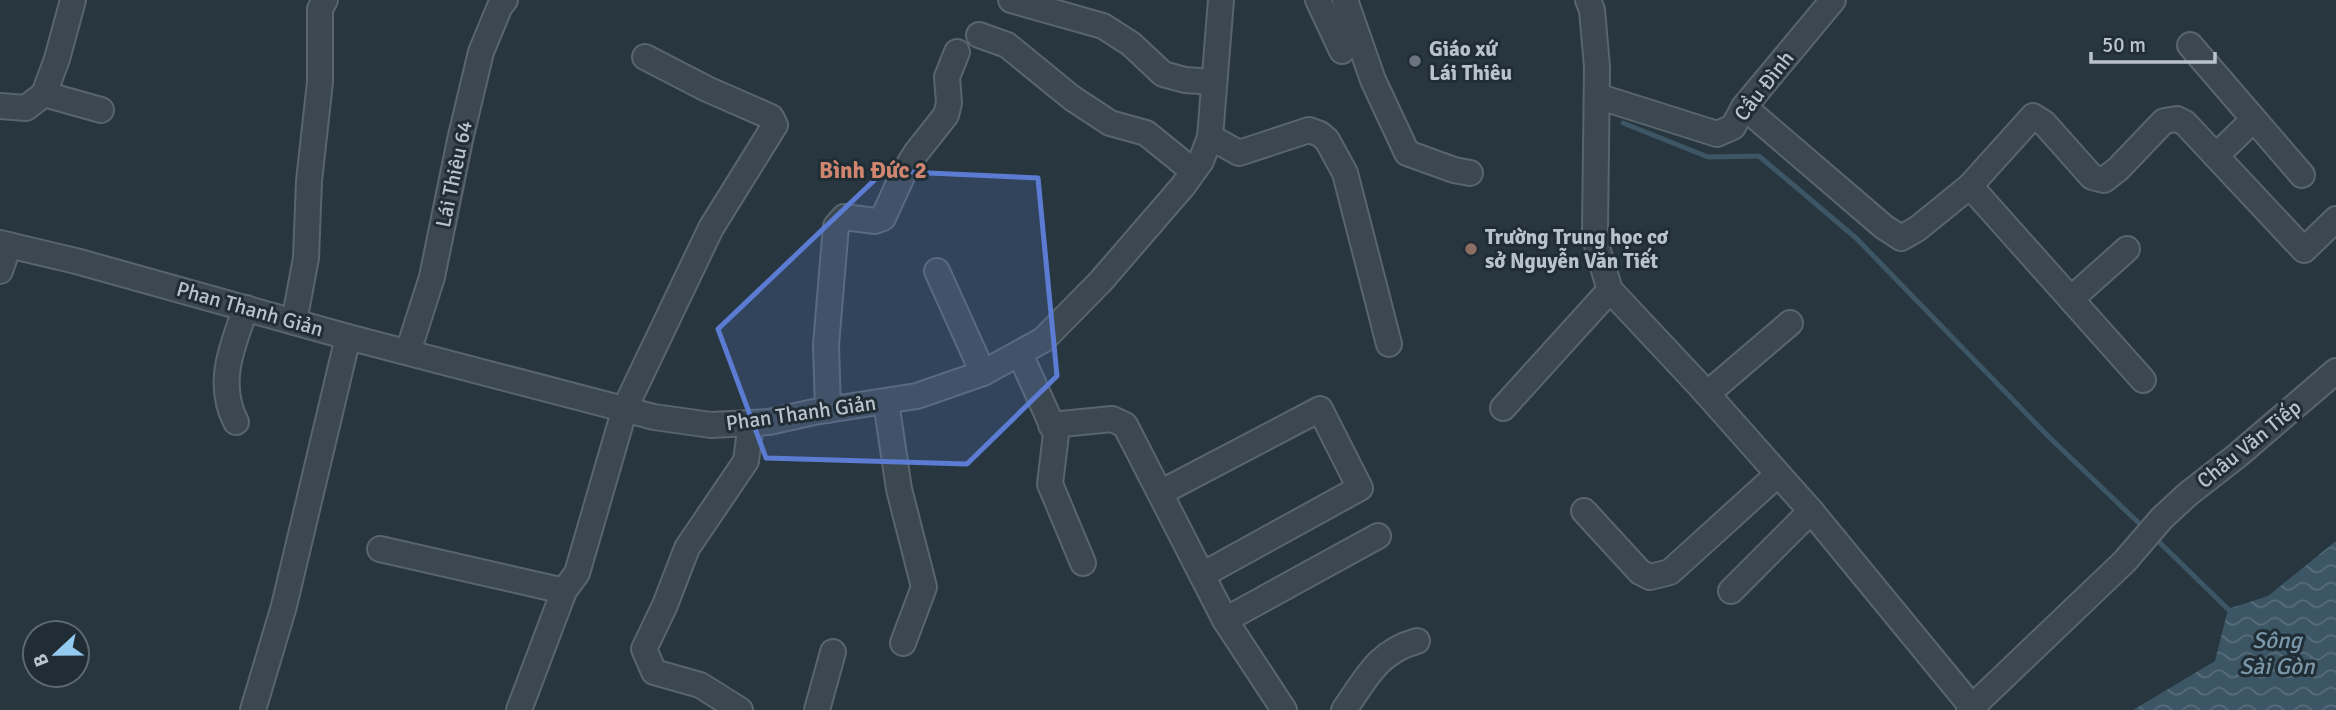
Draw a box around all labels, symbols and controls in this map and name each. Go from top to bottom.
scale bar [2091,21,2215,65]
text: 50 m [2102,32,2146,58]
place label: Giáo xứ Lái Thiêu [1429,36,1512,86]
street label: Cầu Đình [1729,46,1799,126]
marker: Giáo xứ Lái Thiêu [1407,53,1423,69]
street label: Lái Thiêu 64 [430,118,478,230]
district label: Bình Đức 2 [819,156,927,185]
place label: Trường Trung học cơ sở Nguyễn Văn Tiết [1485,224,1669,274]
marker: Trường Trung học cơ sở Nguyễn Văn Tiết [1463,241,1479,257]
street label: Phan Thanh Giản [174,276,326,342]
street label: Phan Thanh Giản [724,390,878,436]
street label: Châu Văn Tiếp [2192,394,2306,494]
north arrow [21,619,91,689]
water label: Sông Sài Gòn [2239,626,2316,681]
text: B [28,650,54,670]

